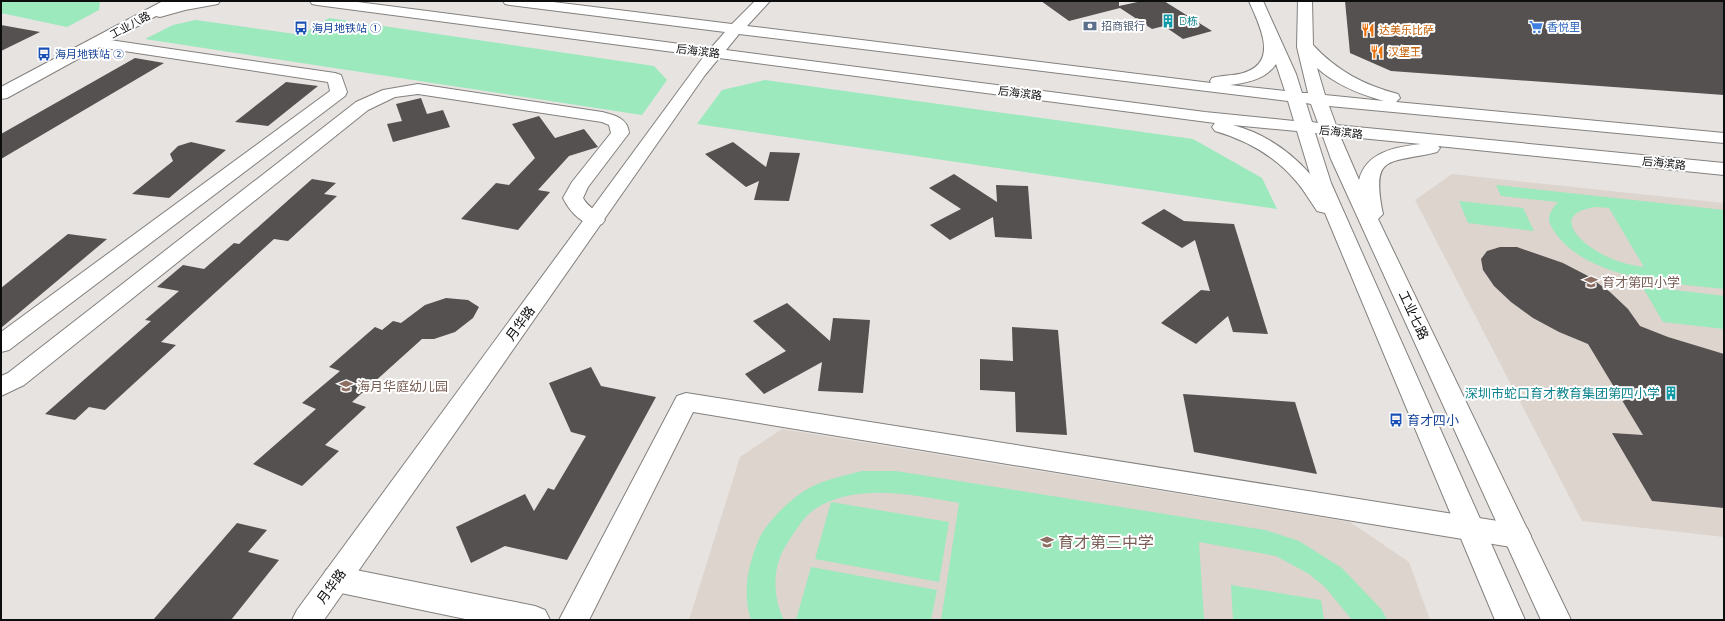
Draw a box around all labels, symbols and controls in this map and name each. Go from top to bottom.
street label: 工业八路 [107,8,153,42]
building icon: D栋 [1160,13,1176,29]
place label: D栋 [1179,14,1198,28]
bank icon: 招商银行 [1082,18,1098,34]
place label: 招商银行 [1101,19,1145,33]
supermarket icon: 香悦里 [1528,19,1544,35]
bus stop icon: 海月地铁站 ① [293,20,309,36]
place label: 香悦里 [1547,20,1580,34]
place label: 海月地铁站 ① [312,21,381,35]
restaurant icon: 达美乐比萨 [1360,22,1376,38]
place label: 达美乐比萨 [1379,23,1434,37]
street label: 后海滨路 [675,41,721,61]
restaurant icon: 汉堡王 [1369,44,1385,60]
place label: 汉堡王 [1388,45,1421,59]
bus stop icon: 海月地铁站 ② [36,46,52,62]
place label: 海月地铁站 ② [55,47,124,61]
street label: 后海滨路 [997,83,1043,103]
street label: 后海滨路 [1318,123,1364,141]
street label: 后海滨路 [1641,154,1687,172]
school or university icon: 育才第四小学 [1583,274,1599,290]
place label: 育才第四小学 [1602,274,1680,290]
street label: 工业七路 [1396,288,1432,342]
street label: 月华路 [502,303,538,343]
school or university icon: 海月华庭幼儿园 [338,378,354,394]
place label: 海月华庭幼儿园 [357,378,448,394]
place label: 深圳市蛇口育才教育集团第四小学 [1465,385,1660,401]
building icon: 深圳市蛇口育才教育集团第四小学 [1663,385,1679,401]
bus stop icon: 育才四小 [1388,412,1404,428]
place label: 育才四小 [1407,412,1459,428]
place label: 育才第三中学 [1058,532,1154,552]
school or university icon: 育才第三中学 [1039,534,1055,550]
street label: 月华路 [313,566,349,606]

